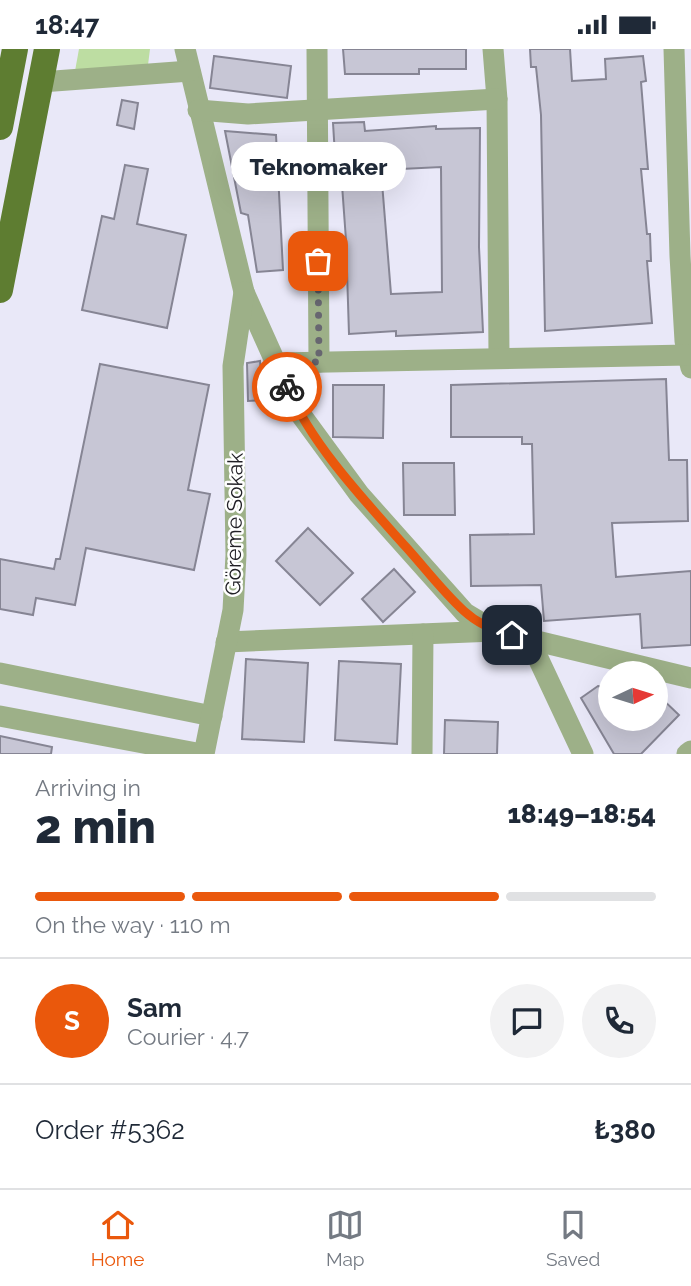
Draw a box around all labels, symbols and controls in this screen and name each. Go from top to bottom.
text: 18:47 [35,10,99,40]
callout: Teknomaker [230,142,406,191]
text: Teknomaker [250,153,387,180]
pin [288,231,348,291]
icon: bag [299,242,337,280]
courier [252,352,322,422]
icon: bike [268,368,306,406]
street label: Göreme Sokak [220,452,248,596]
pin [482,605,542,665]
icon: home [493,616,531,654]
north arrow [598,661,668,731]
map controls [598,661,668,731]
text: Arriving in [35,774,141,801]
text: 18:49–18:54 [507,799,656,829]
text: 2 min [35,800,156,854]
text: On the way · 110 m [35,911,231,938]
button: chat [490,984,564,1058]
button: phone [582,984,656,1058]
text: Sam [127,993,182,1023]
text: S [64,1006,80,1036]
text: Courier · 4.7 [127,1023,249,1050]
text: Order #5362 [35,1115,185,1145]
text: ₺380 [594,1115,656,1145]
tab: Home [91,1206,144,1270]
tab: Map [326,1206,365,1270]
tab: Saved [546,1206,600,1270]

